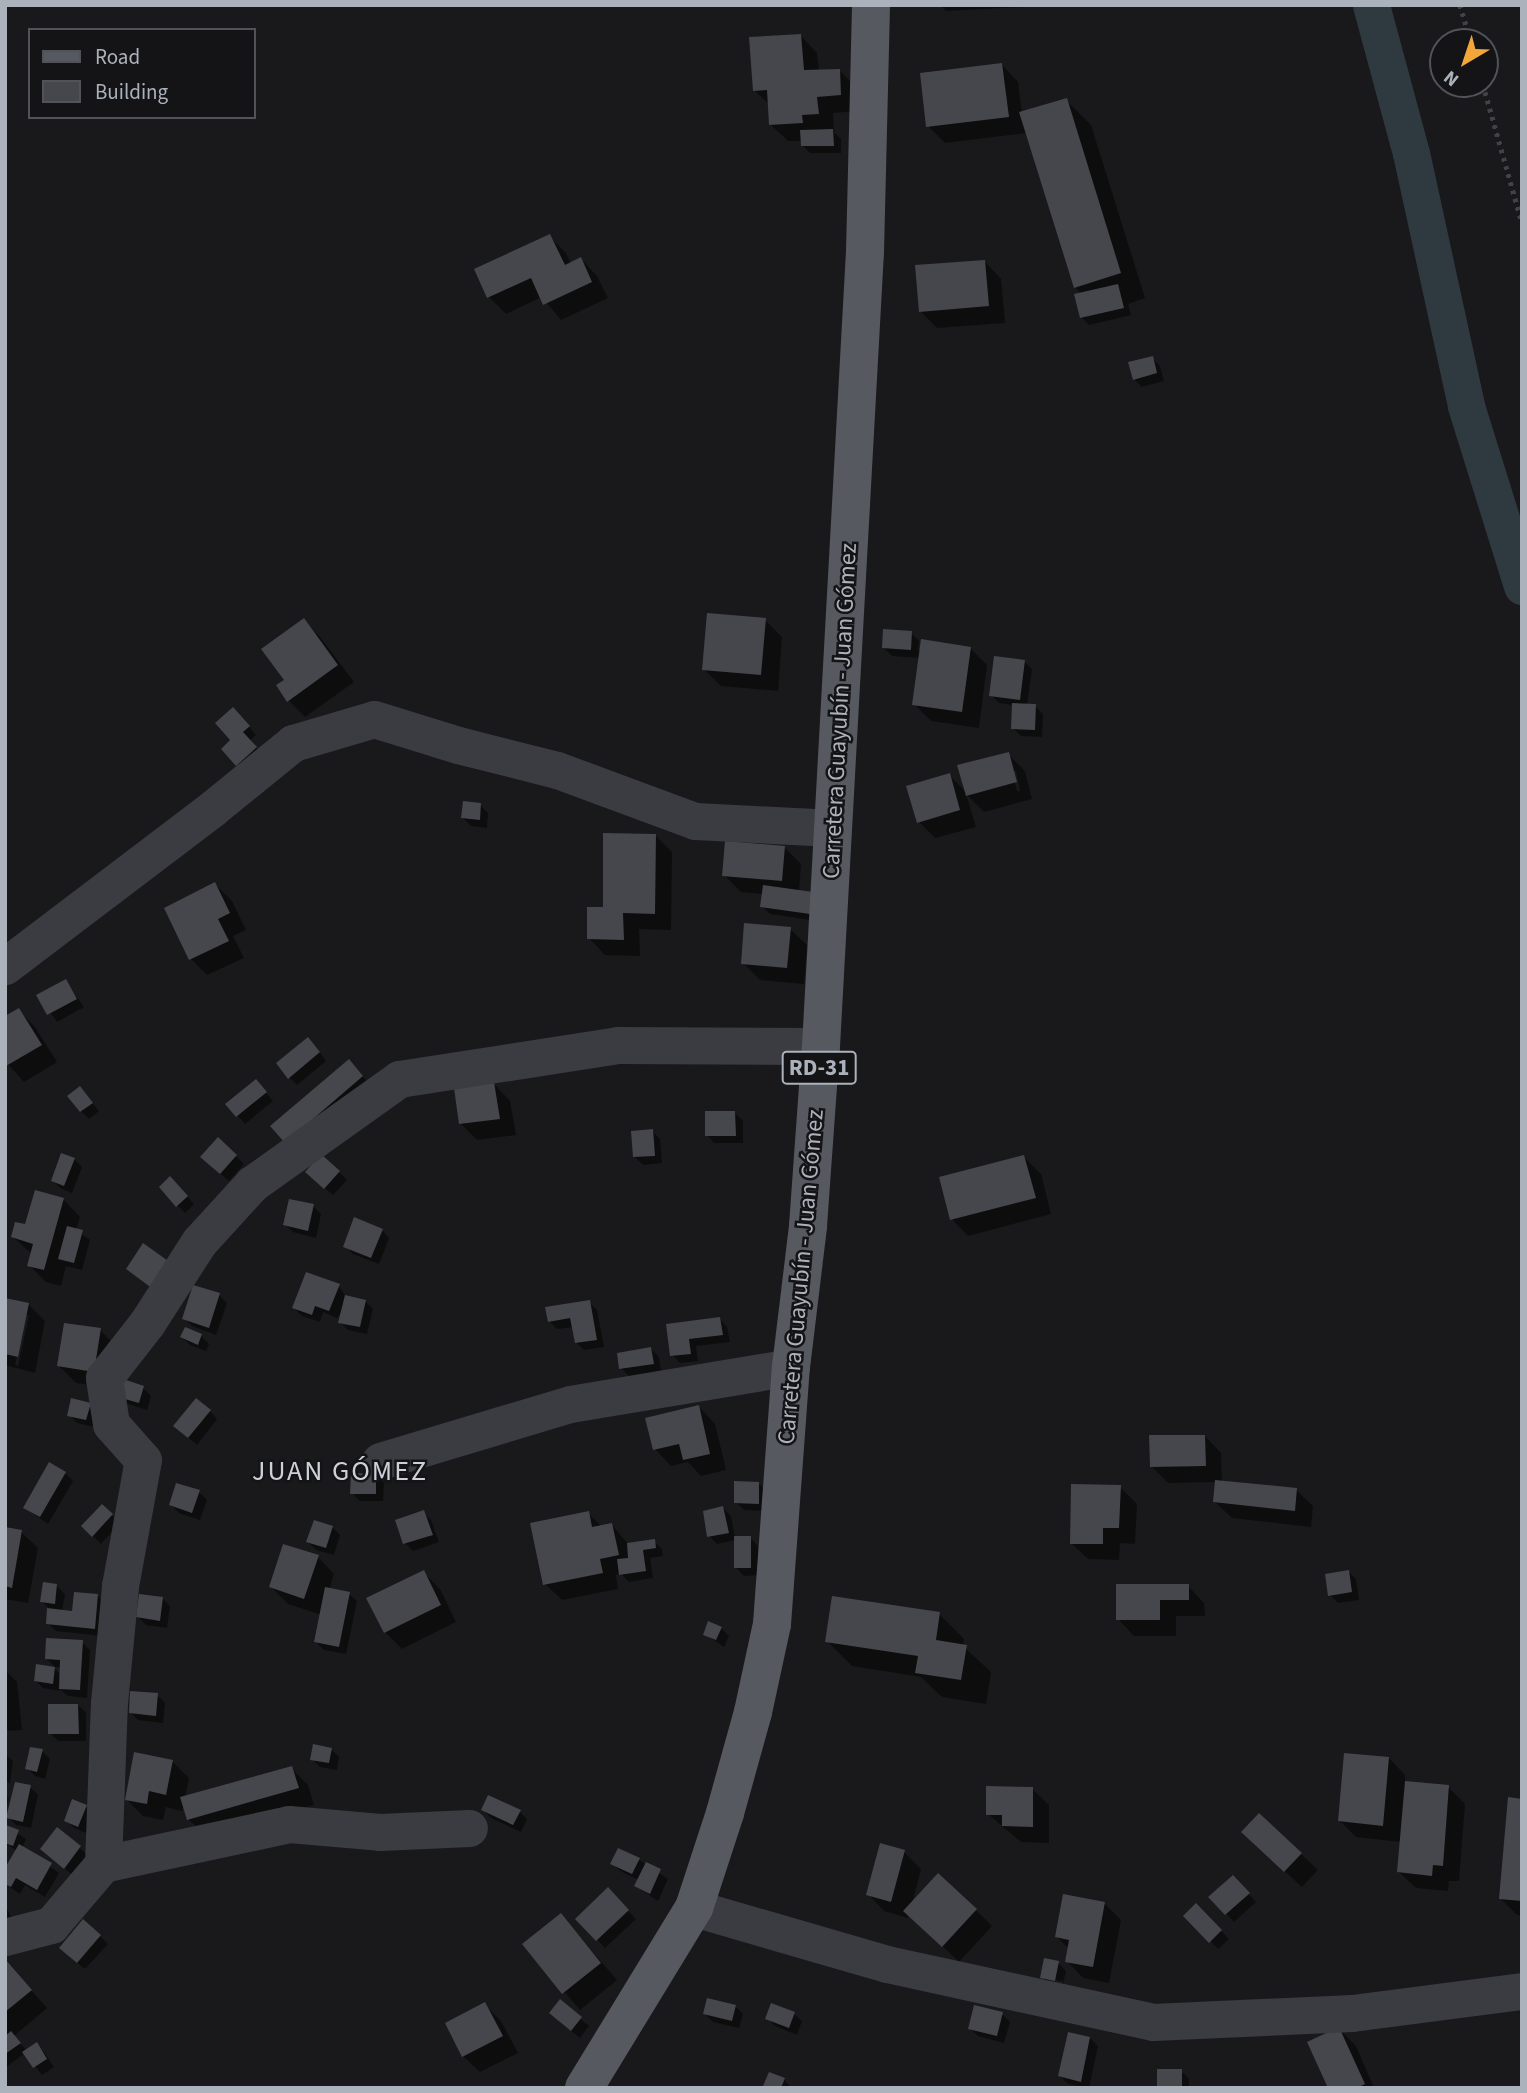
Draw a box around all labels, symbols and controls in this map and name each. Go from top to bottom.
legend [28,28,256,119]
north arrow [1429,28,1499,98]
text: Road [95,42,140,72]
text: N [1438,64,1465,93]
text: Building [95,77,168,107]
street label: Carretera Guayubín - Juan Gómez [817,542,863,880]
road number: RD-31 [780,1049,858,1088]
street label: Carretera Guayubín - Juan Gómez [772,1108,830,1446]
district label: JUAN GÓMEZ [253,1454,427,1488]

